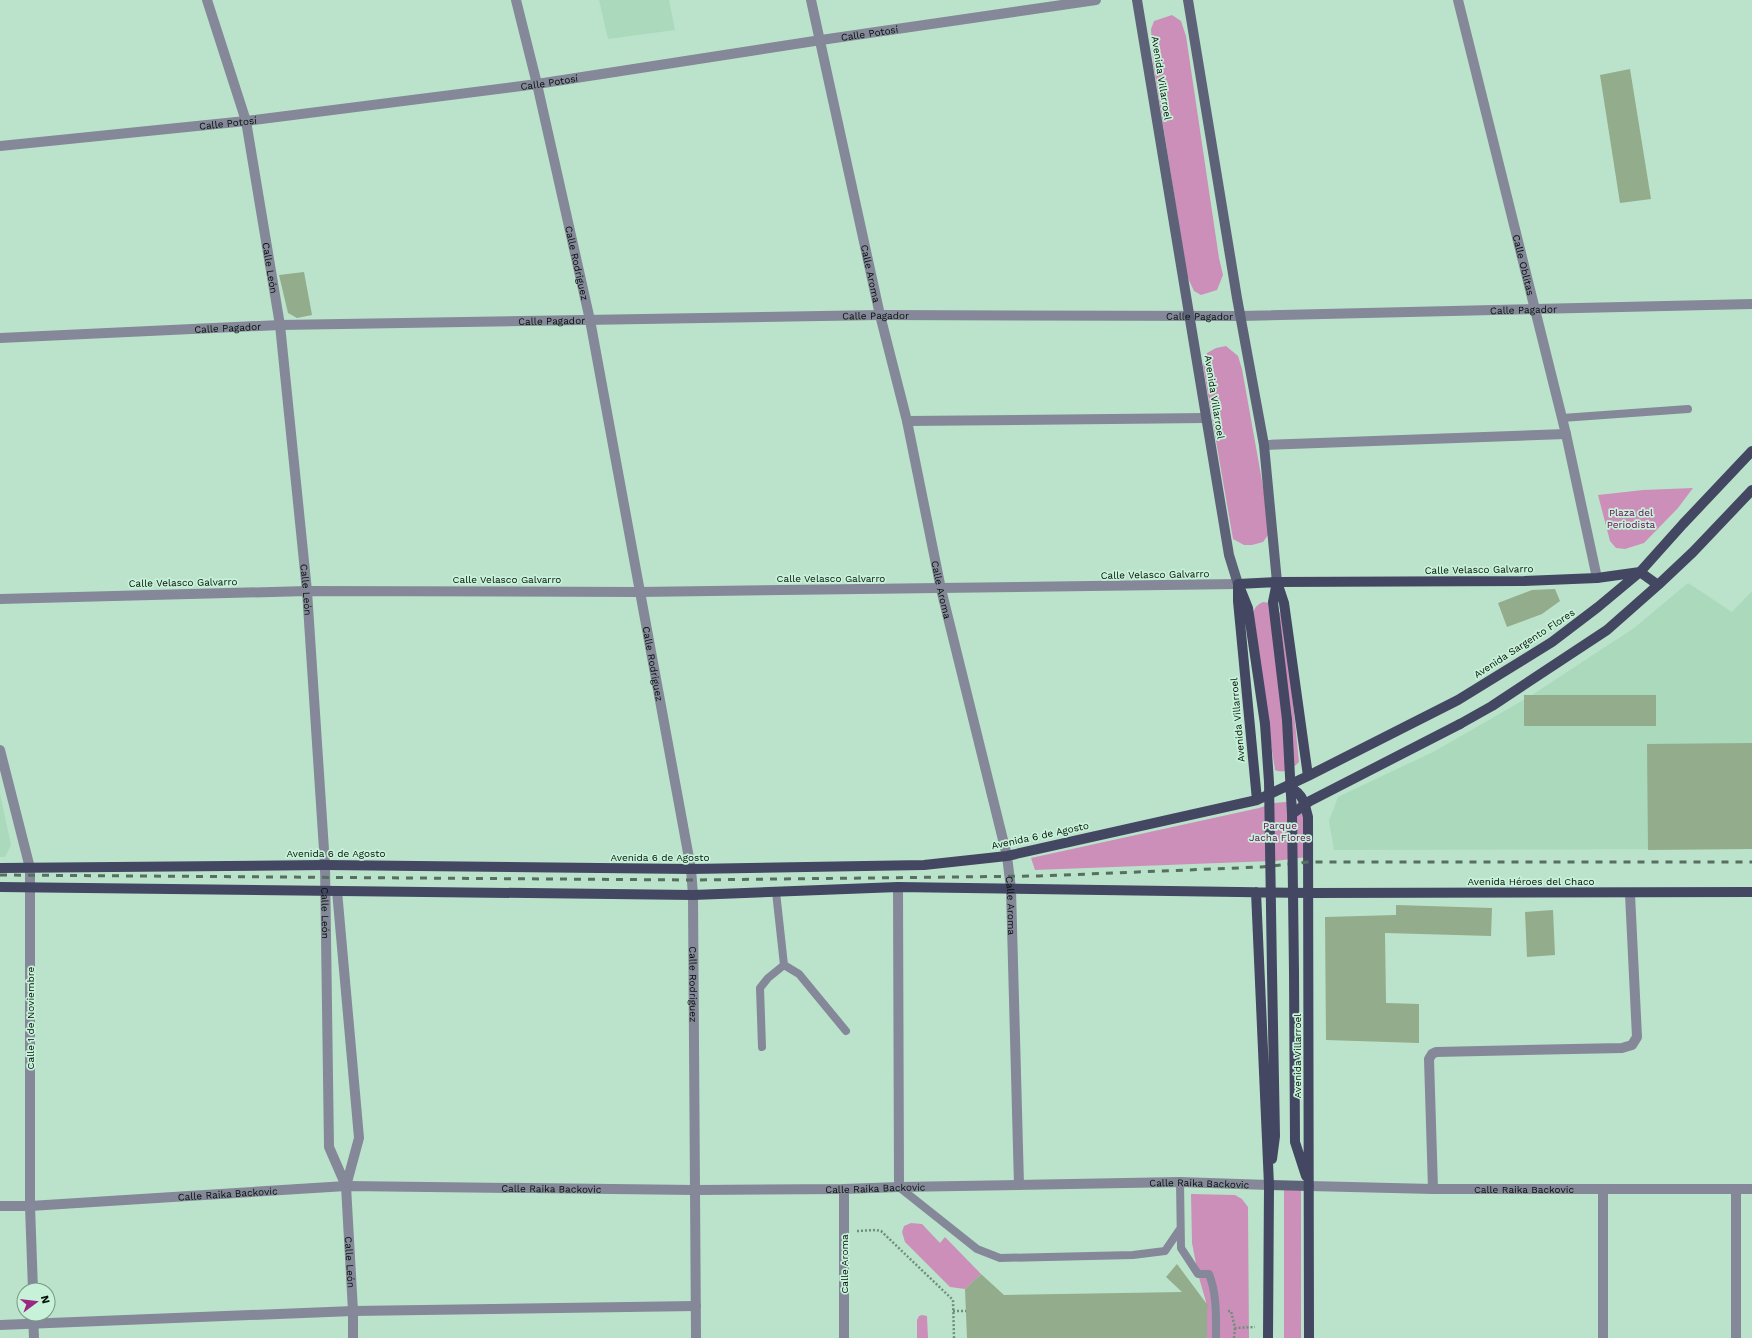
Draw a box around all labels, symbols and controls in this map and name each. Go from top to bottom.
street label: Calle Potosí [840,24,899,43]
street label: Avenida Villarroel [1149,35,1174,121]
street label: Calle Potosí [520,73,579,92]
street label: Calle Potosí [198,115,258,132]
street label: Calle Rodriguez [563,225,590,301]
street label: Calle Oblitas [1511,233,1536,297]
street label: Calle León [260,242,280,294]
street label: Calle Aroma [859,244,882,304]
street label: Calle Pagador [1490,304,1557,316]
street label: Calle Pagador [842,310,909,322]
street label: Calle Pagador [1166,311,1233,322]
street label: Calle Pagador [518,315,585,327]
street label: Calle Pagador [194,321,262,335]
street label: Avenida Villarroel [1202,354,1227,440]
park label: Plaza del Periodista [1607,507,1656,530]
street label: Calle Aroma [929,560,953,620]
street label: Calle León [298,563,314,616]
street label: Calle Velasco Galvarro [1425,563,1533,576]
street label: Calle Velasco Galvarro [1101,568,1209,581]
street label: Calle Velasco Galvarro [777,573,885,584]
street label: Calle Velasco Galvarro [453,574,561,585]
street label: Calle Velasco Galvarro [129,576,237,589]
street label: Avenida Sargento Flores [1472,607,1577,680]
street label: Calle Rodriguez [640,625,665,702]
street label: Avenida Villarroel [1228,677,1247,763]
street label: Avenida 6 de Agosto [990,820,1090,851]
park label: Parque Jacha Flores [1249,820,1311,843]
street label: Avenida 6 de Agosto [286,848,386,859]
street label: Avenida 6 de Agosto [610,852,710,863]
street label: Calle Aroma [1003,875,1017,936]
street label: Avenida Héroes del Chaco [1467,876,1595,887]
street label: Calle León [319,887,331,939]
street label: Calle Rodriguez [687,946,699,1022]
street label: Calle 1 de Noviembre [25,966,36,1069]
street label: Avenida Villarroel [1292,1014,1303,1098]
street label: Calle Raika Backovic [1149,1177,1250,1190]
street label: Calle Raika Backovic [825,1182,926,1195]
street label: Calle Raika Backovic [501,1183,602,1195]
street label: Calle Raika Backovic [1474,1184,1574,1195]
street label: Calle Raika Backovic [177,1185,278,1203]
street label: Calle Aroma [839,1234,850,1294]
street label: Calle León [343,1236,357,1288]
north arrow [16,1282,56,1322]
text: N [38,1294,53,1305]

